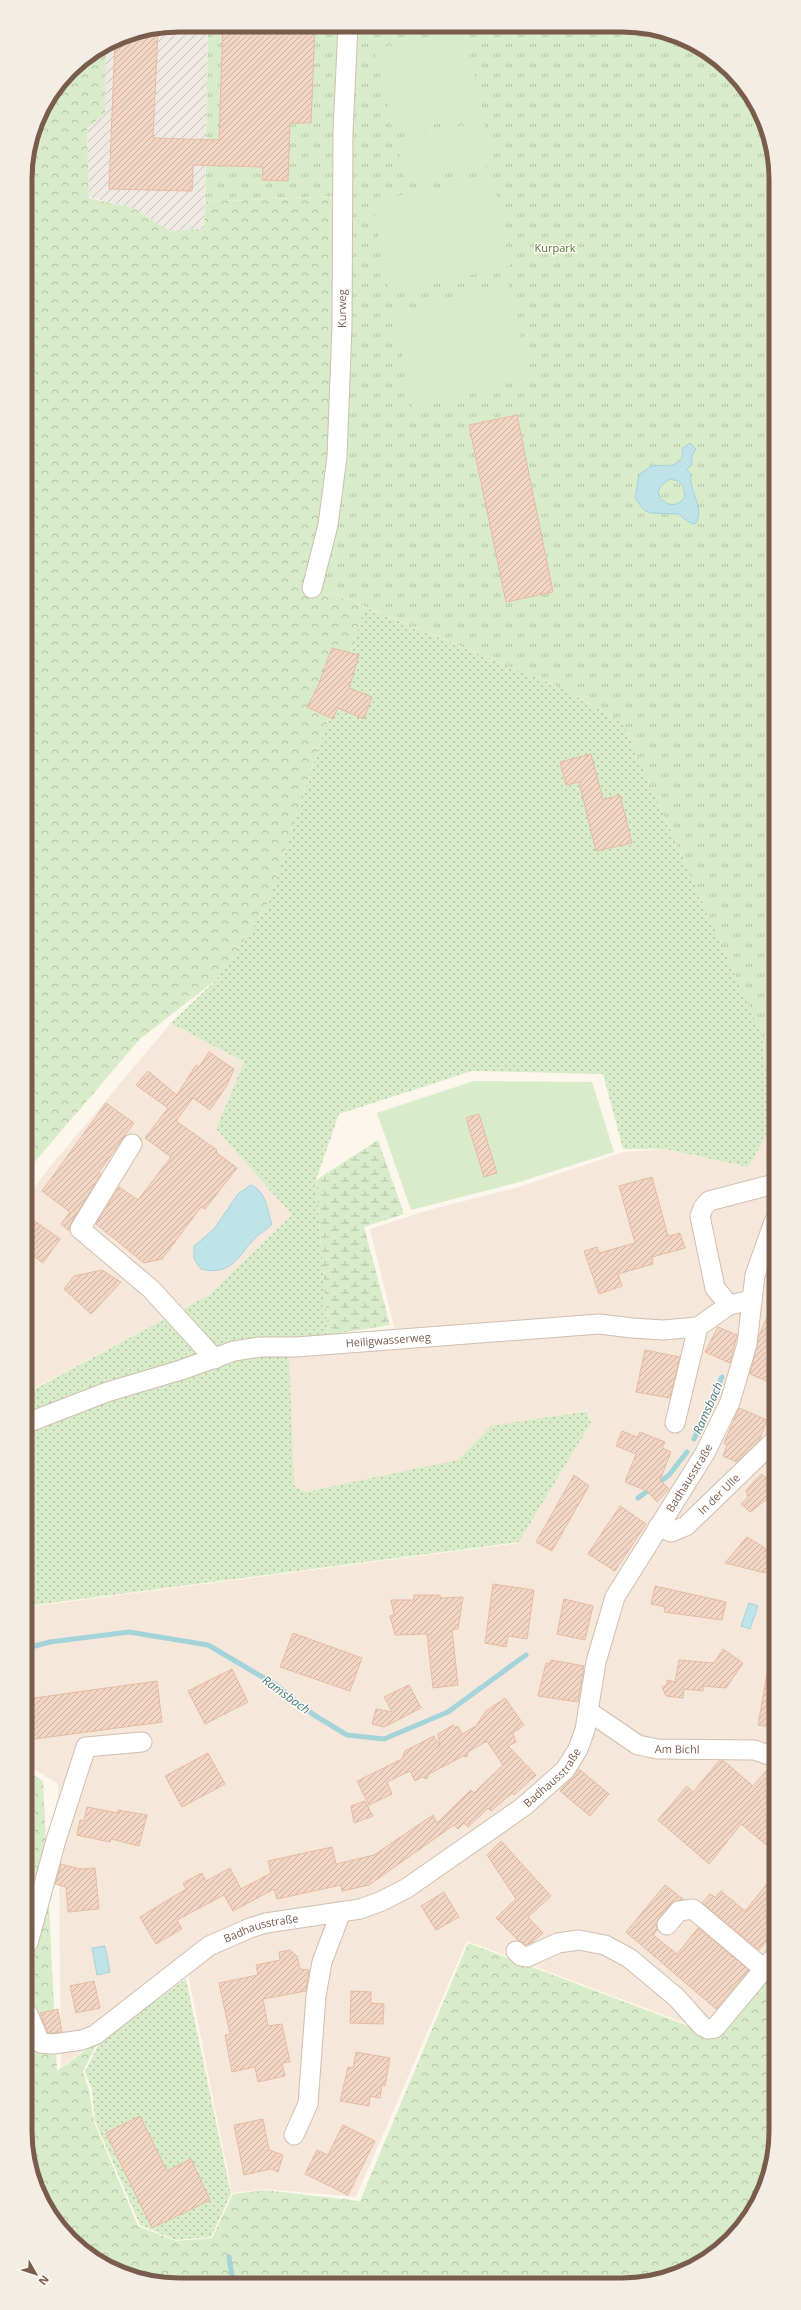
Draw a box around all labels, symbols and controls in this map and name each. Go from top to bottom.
park label: Kurpark [534,240,576,255]
street label: Kurweg [334,289,349,328]
street label: Heiligwasserweg [345,1329,431,1350]
water label: Ramsbach [689,1379,727,1437]
street label: Badhausstraße [662,1441,715,1515]
street label: In der Ulle [694,1470,743,1517]
water label: Ramsbach [259,1671,314,1718]
street label: Am Bichl [655,1741,700,1756]
street label: Badhausstraße [520,1745,584,1810]
street label: Badhausstraße [221,1910,299,1946]
north arrow [16,2254,56,2294]
text: N [36,2272,53,2289]

